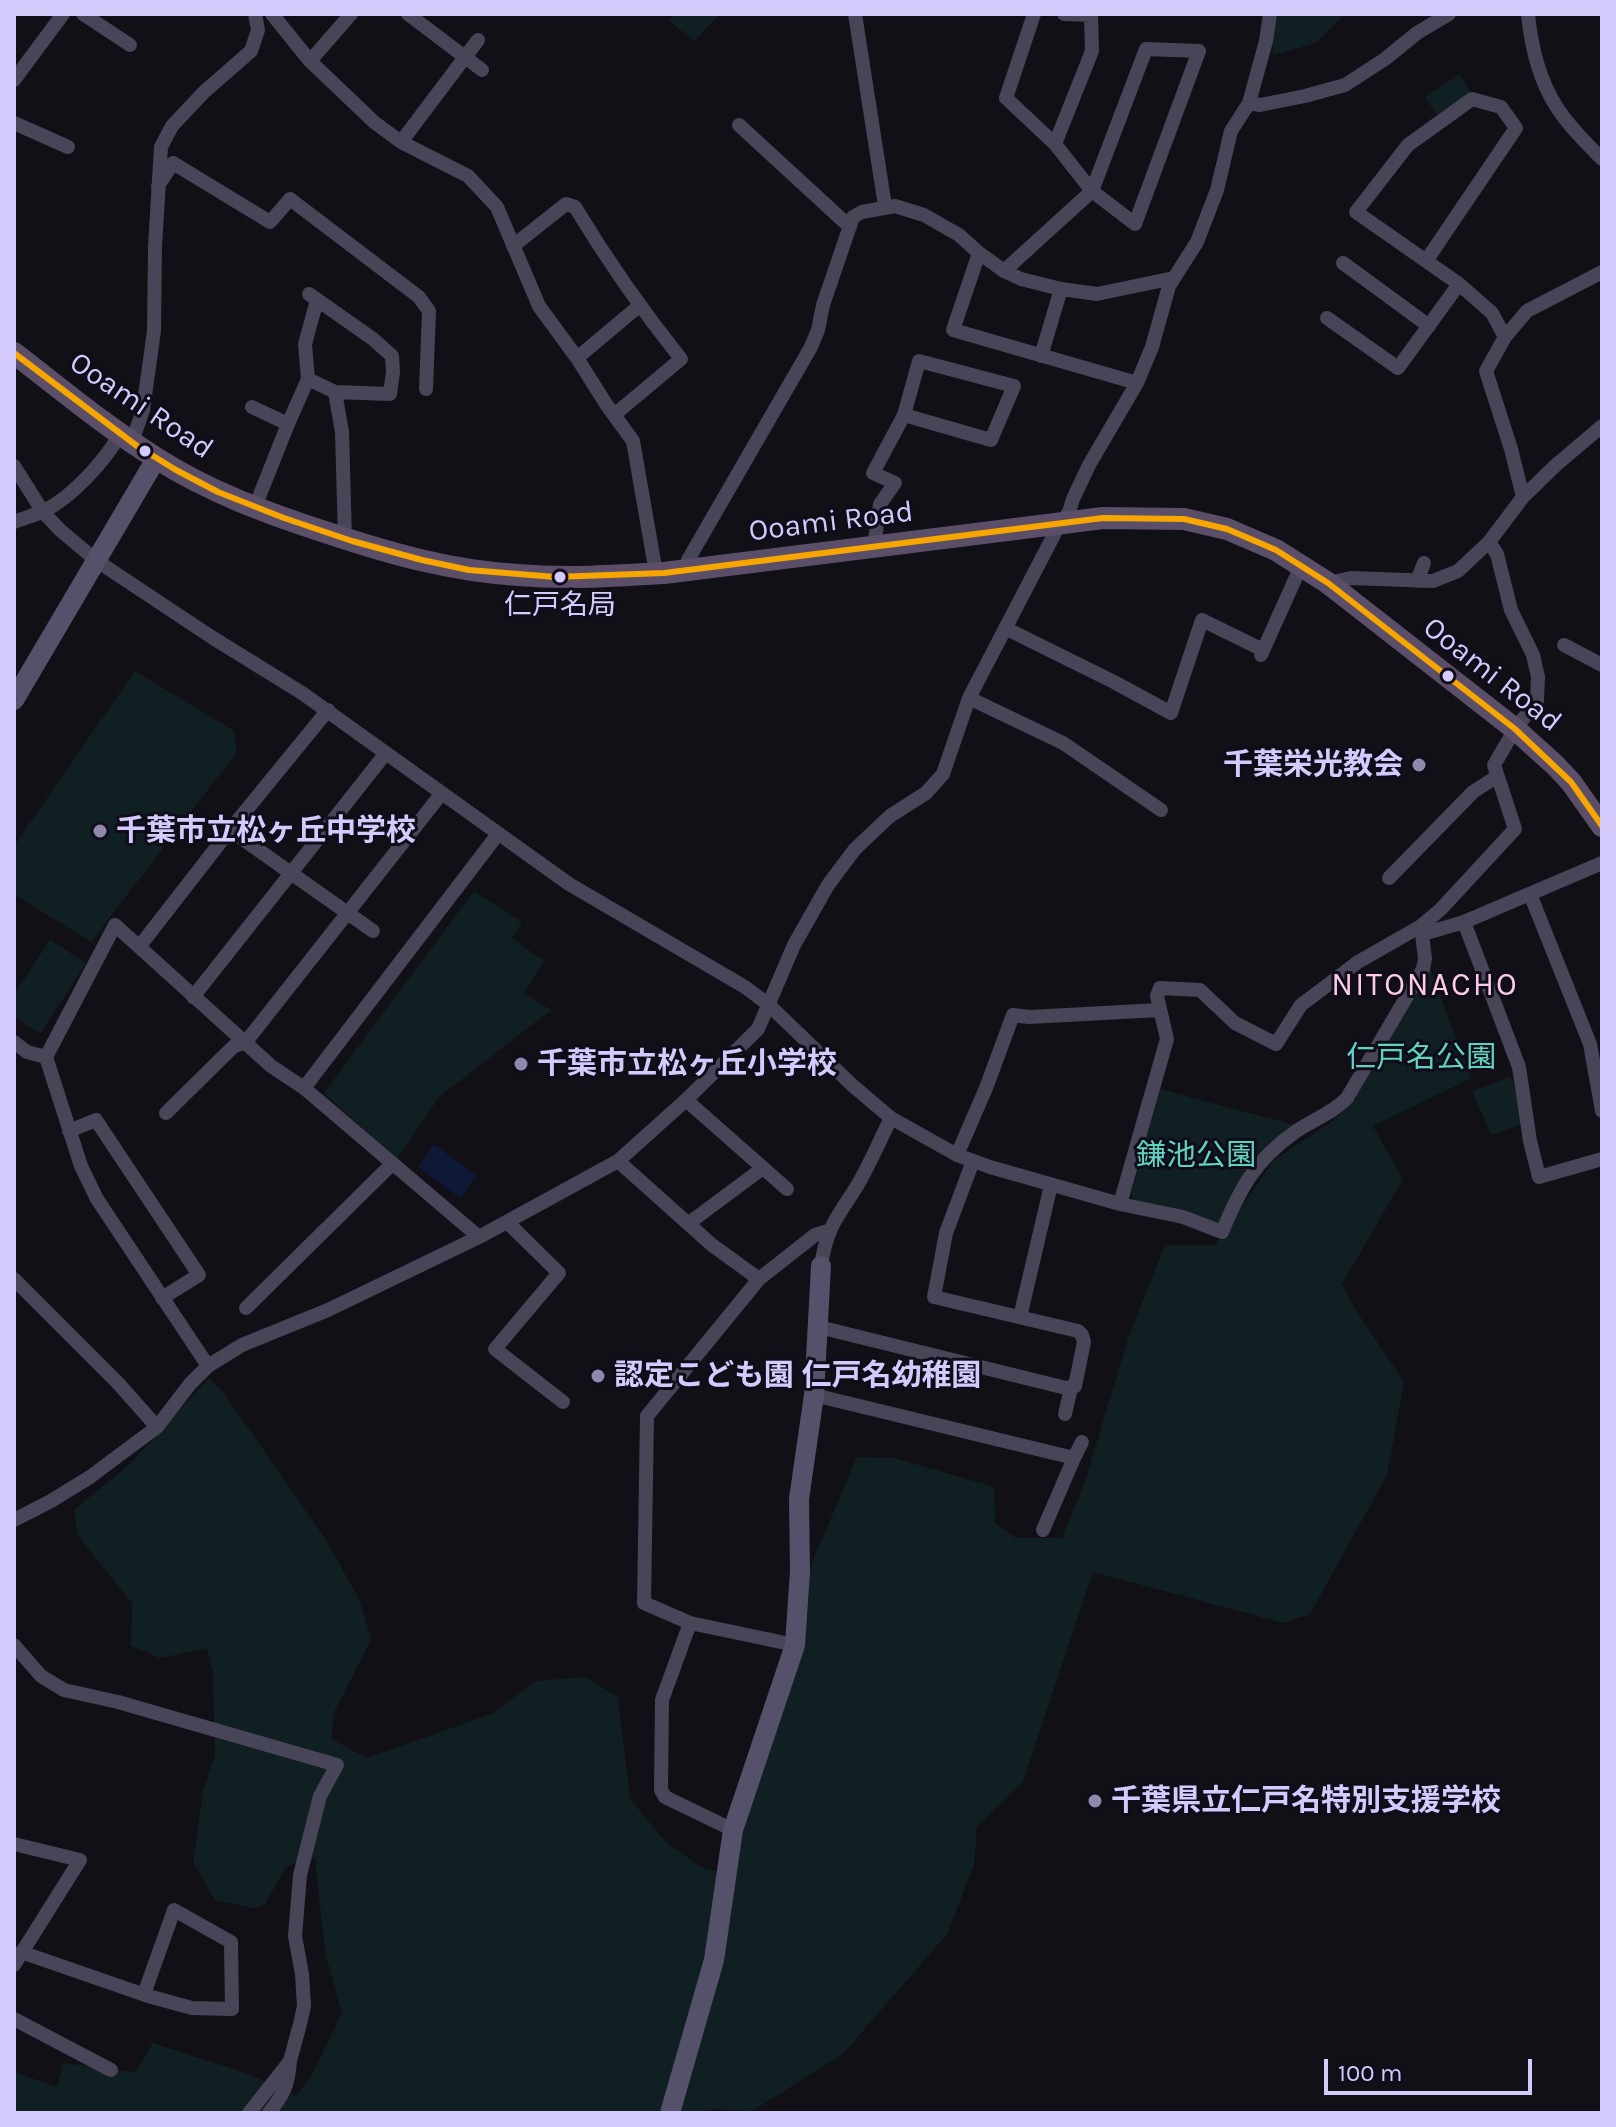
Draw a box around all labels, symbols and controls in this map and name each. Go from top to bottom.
street label: Ooami Road [62,345,220,467]
unlabelled marker [137,443,153,459]
street label: Ooami Road [747,494,915,550]
marker: 仁戸名局 [552,569,568,585]
place label: 仁戸名局 [504,589,616,623]
street label: Ooami Road [1416,610,1568,740]
unlabelled marker [1440,668,1456,684]
place label: 千葉栄光教会 [1223,747,1403,783]
marker: 千葉栄光教会 [1410,756,1428,774]
place label: 千葉市立松ヶ丘中学校 [116,813,416,849]
marker: 千葉市立松ヶ丘中学校 [91,822,109,840]
district label: NITONACHO [1331,967,1519,1005]
park label: 仁戸名公園 [1346,1040,1496,1076]
place label: 千葉市立松ヶ丘小学校 [537,1046,837,1082]
marker: 千葉市立松ヶ丘小学校 [512,1055,530,1073]
park label: 鎌池公園 [1136,1138,1256,1174]
place label: 認定こども園 仁戸名幼稚園 [614,1358,982,1394]
marker: 認定こども園 仁戸名幼稚園 [589,1367,607,1385]
place label: 千葉県立仁戸名特別支援学校 [1111,1783,1501,1819]
marker: 千葉県立仁戸名特別支援学校 [1086,1792,1104,1810]
scale bar [1328,2043,1536,2093]
text: 100 m [1338,2059,1403,2087]

